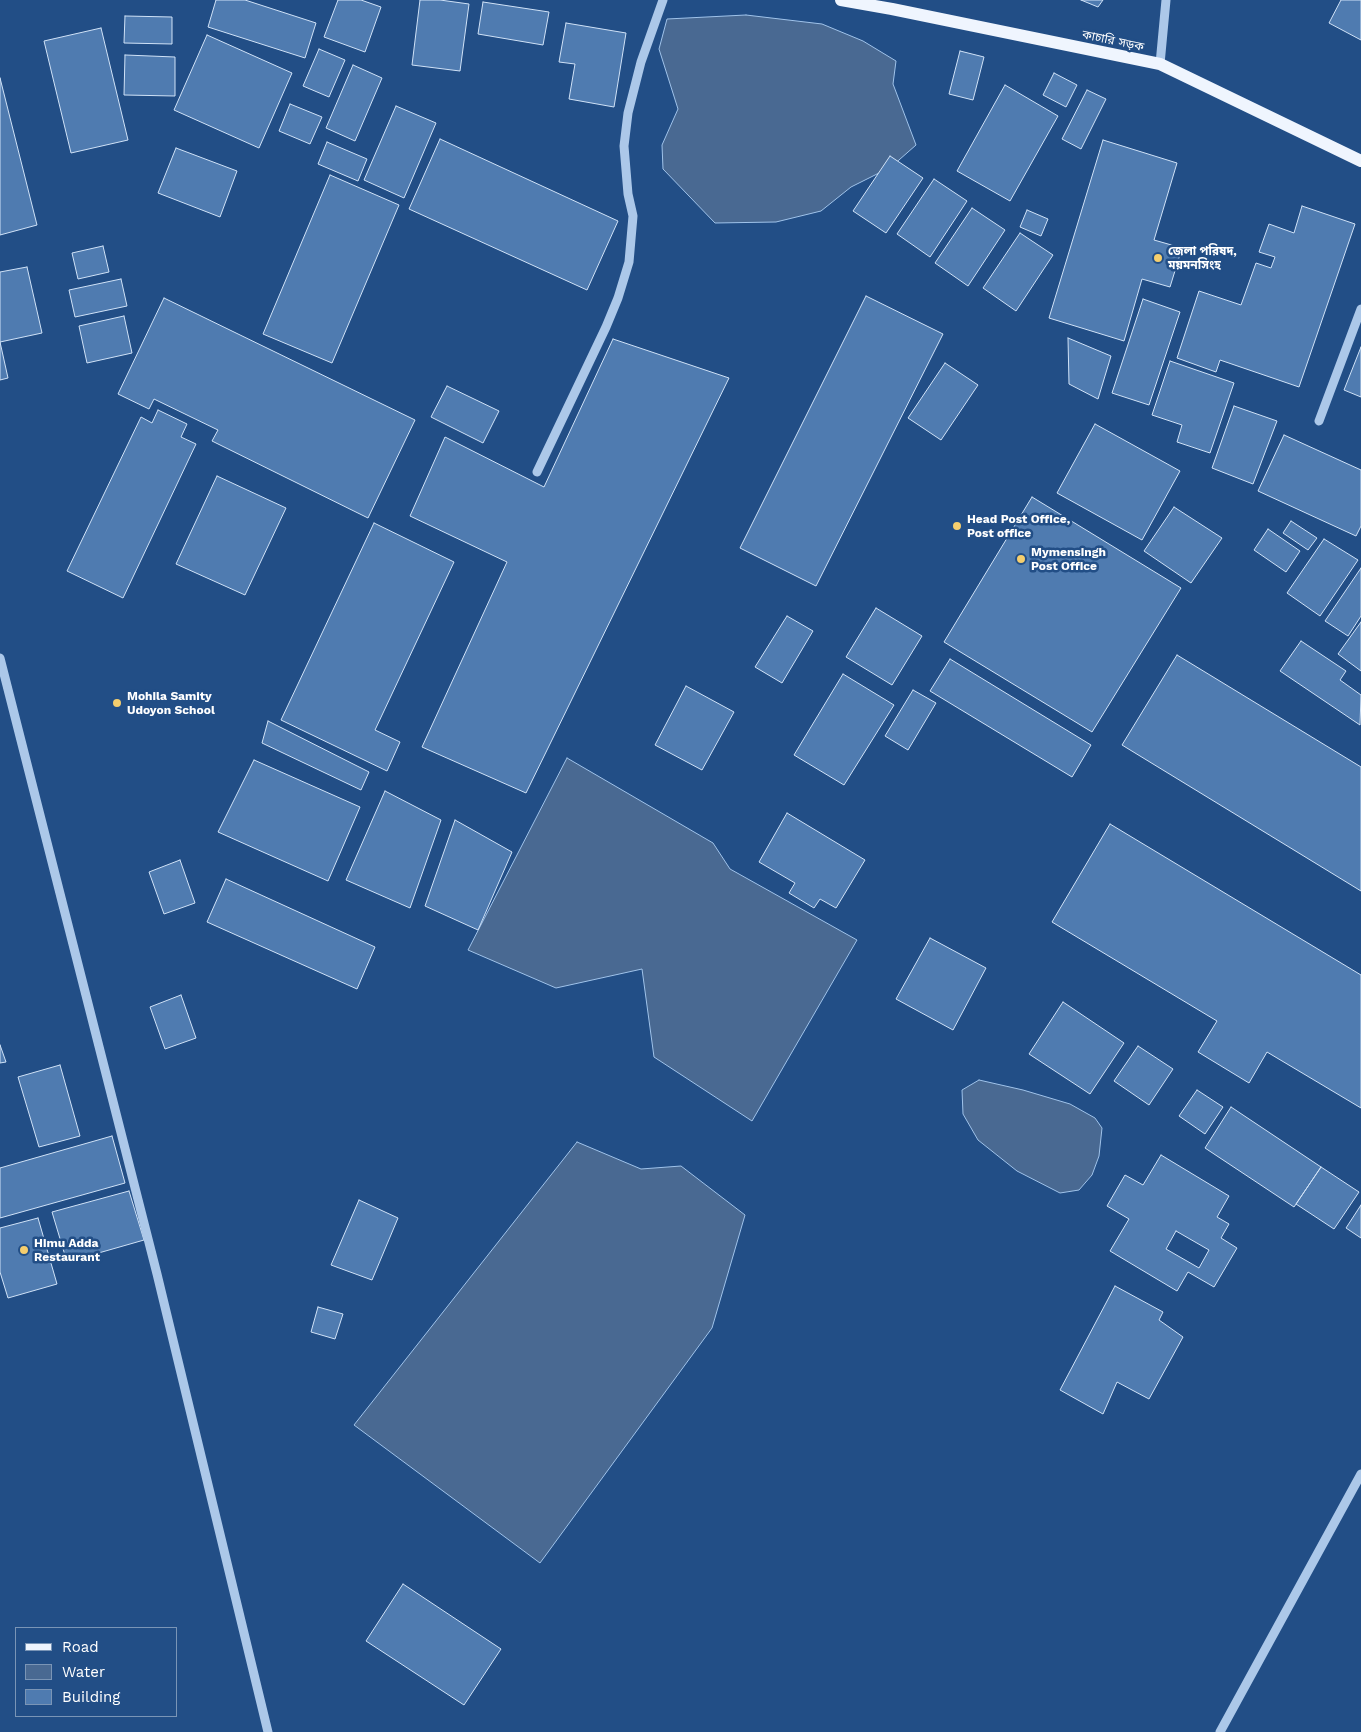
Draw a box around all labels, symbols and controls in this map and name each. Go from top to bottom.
street label: কাচারি সড়ক [1081,27,1145,55]
place label: জেলা পরিষদ, ময়মনসিংহ [1168,244,1237,272]
marker: জেলা পরিষদ, ময়মনসিংহ [1152,252,1164,264]
place label: Head Post Office, Post office [967,512,1070,540]
marker: Head Post Office, Post office [951,520,963,532]
place label: Mymensingh Post Office [1031,545,1106,573]
marker: Mymensingh Post Office [1015,553,1027,565]
place label: Mohila Samity Udoyon School [127,689,215,717]
marker: Mohila Samity Udoyon School [111,697,123,709]
place label: Himu Adda Restaurant [34,1236,100,1264]
marker: Himu Adda Restaurant [18,1244,30,1256]
legend [15,1627,178,1717]
text: Road [62,1638,99,1656]
text: Water [62,1663,105,1681]
text: Building [62,1688,120,1706]

